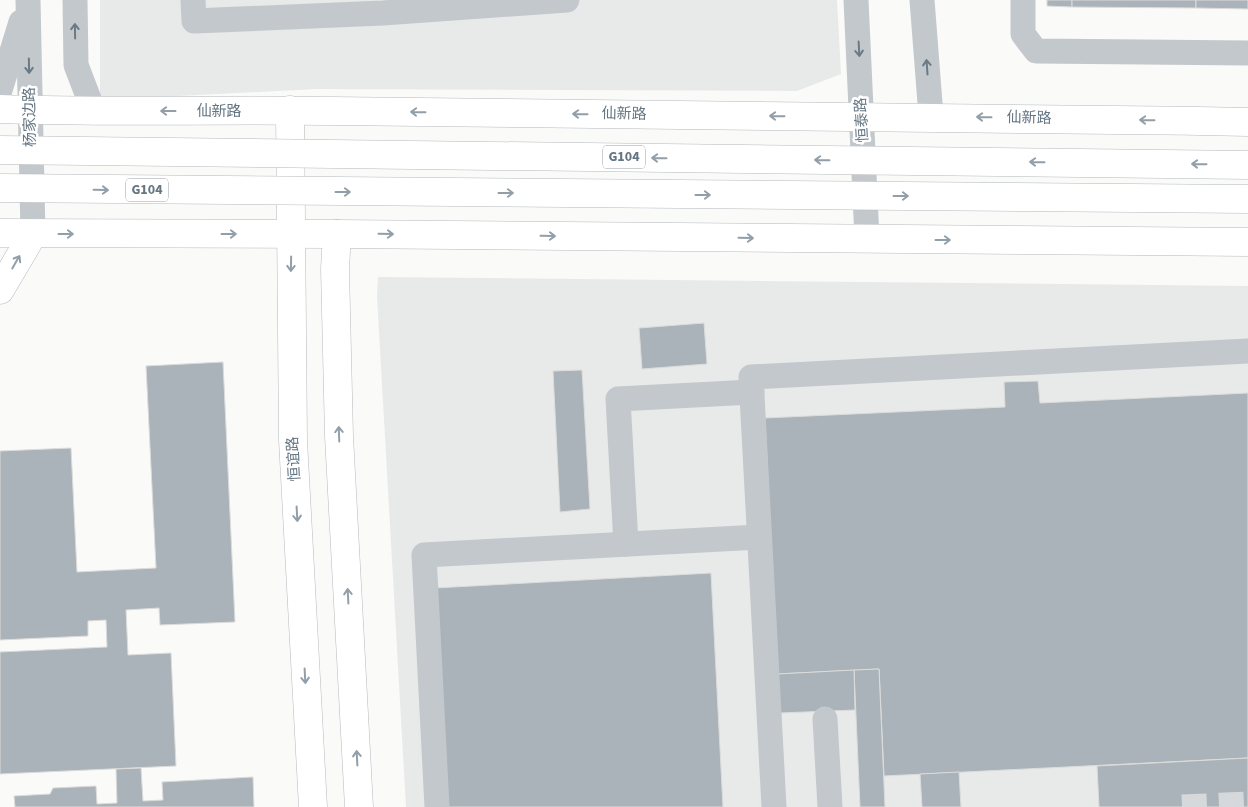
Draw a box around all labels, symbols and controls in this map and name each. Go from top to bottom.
one-way arrow [71,23,80,39]
one-way arrow [854,40,863,56]
one-way arrow [24,58,34,74]
one-way arrow [923,60,932,76]
street label: 杨家边路 [19,87,41,147]
street label: 恒泰路 [850,97,874,143]
street label: 仙新路 [196,101,242,122]
street label: 仙新路 [601,103,647,125]
one-way arrow [160,106,176,116]
one-way arrow [410,107,426,117]
street label: 仙新路 [1006,107,1052,129]
one-way arrow [572,109,588,119]
one-way arrow [770,111,786,121]
one-way arrow [977,112,993,122]
one-way arrow [1139,116,1155,125]
road number: G104 [603,146,645,168]
one-way arrow [652,153,668,163]
one-way arrow [814,155,830,165]
one-way arrow [1029,157,1046,167]
one-way arrow [1192,159,1208,169]
road number: G104 [126,178,168,202]
one-way arrow [93,185,109,194]
one-way arrow [335,187,351,197]
one-way arrow [498,188,514,198]
one-way arrow [695,190,711,200]
one-way arrow [892,191,909,201]
one-way arrow [58,229,74,239]
one-way arrow [220,229,236,239]
one-way arrow [378,229,394,239]
one-way arrow [540,231,556,241]
one-way arrow [738,233,754,243]
one-way arrow [935,235,951,245]
one-way arrow [12,255,22,269]
one-way arrow [286,256,295,272]
one-way arrow [334,426,344,442]
street label: 恒谊路 [282,436,306,482]
one-way arrow [292,506,301,522]
one-way arrow [343,588,352,604]
one-way arrow [301,668,310,684]
one-way arrow [352,751,361,767]

